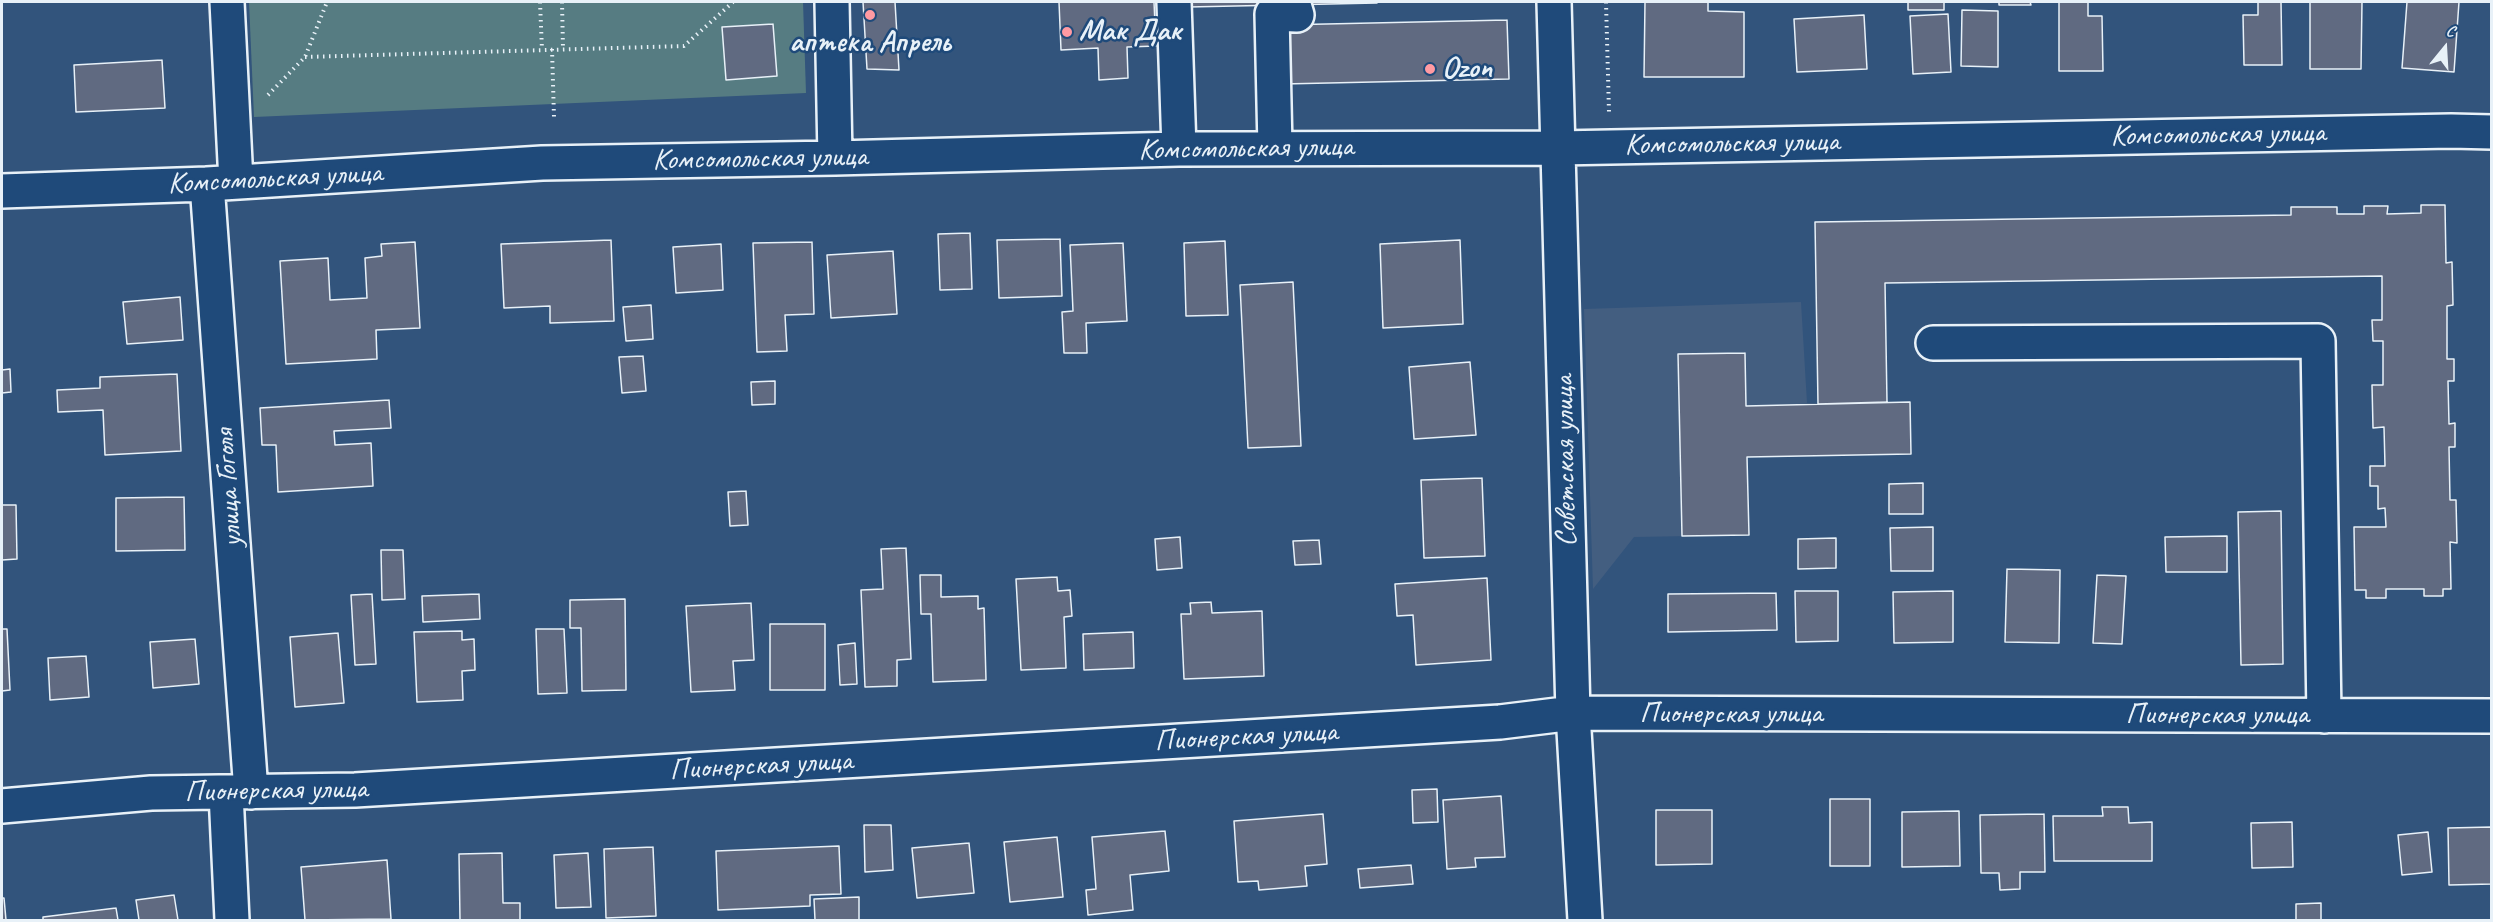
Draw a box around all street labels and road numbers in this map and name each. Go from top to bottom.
street label: Комсомольская улица [2110,115,2326,155]
street label: Комсомольская улица [1624,124,1840,164]
street label: Комсомольская улица [1138,129,1354,169]
street label: Комсомольская улица [652,139,868,179]
street label: Комсомольская улица [167,155,383,203]
street label: Советская улица [1547,375,1585,547]
street label: улица Гоголя [207,428,251,548]
street label: Пионерская улица [1640,696,1822,732]
street label: Пионерская улица [2126,697,2308,733]
street label: Пионерская улица [1154,714,1338,760]
street label: Пионерская улица [669,743,853,789]
street label: Пионерская улица [184,771,368,811]

